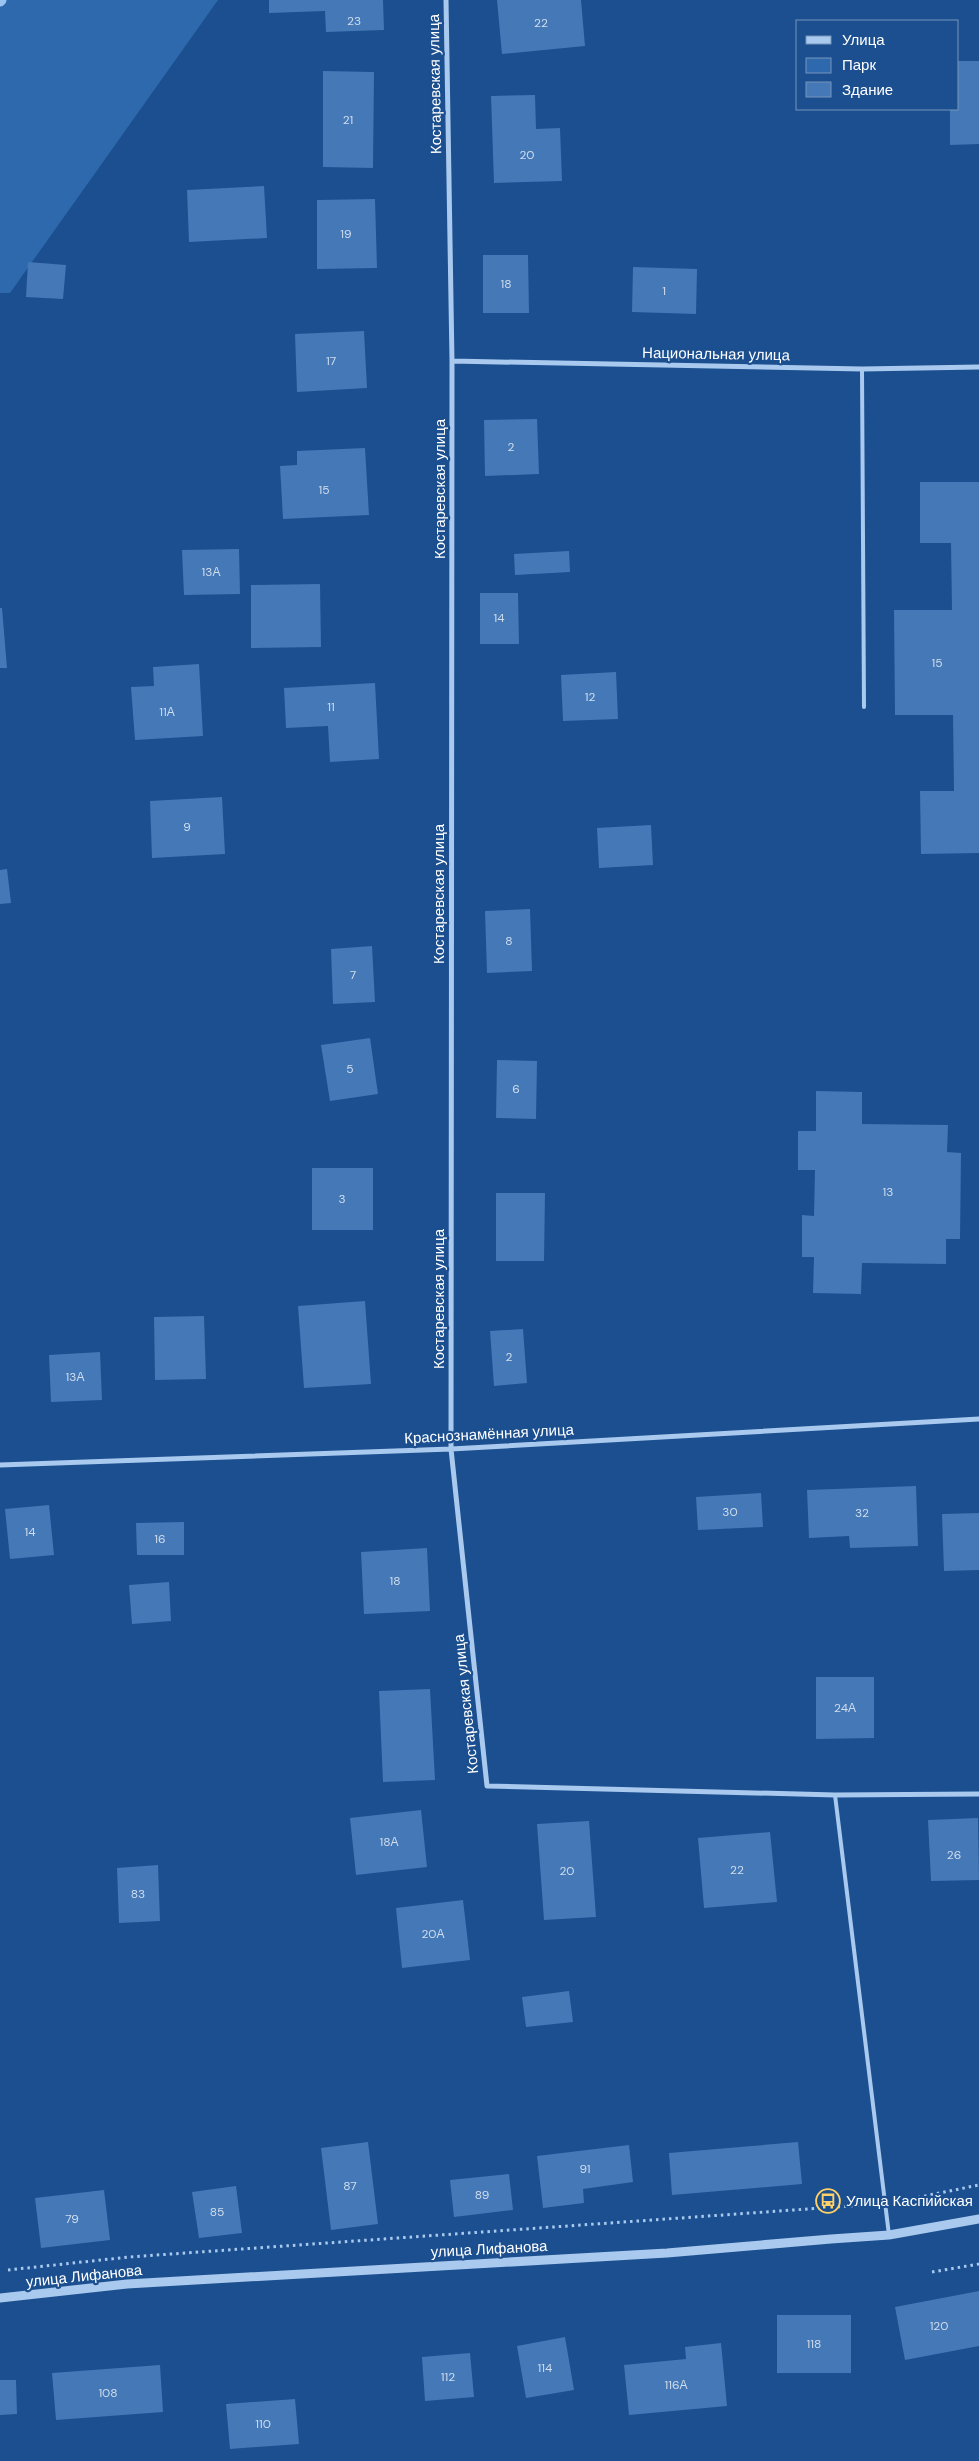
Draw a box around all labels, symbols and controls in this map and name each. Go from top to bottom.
house number: 23 [347,13,361,29]
street label: Костаревская улица [424,13,446,154]
house number: 22 [534,15,548,31]
legend [796,20,959,110]
text: Улица [842,30,885,50]
text: Парк [842,55,876,75]
text: Здание [842,80,893,100]
house number: 21 [343,112,353,128]
house number: 20 [519,147,535,163]
house number: 19 [340,226,352,242]
house number: 18 [500,276,512,292]
house number: 1 [662,283,666,299]
street label: Национальная улица [642,343,791,365]
house number: 17 [326,353,336,369]
street label: Костаревская улица [430,418,450,559]
house number: 2 [508,439,515,455]
house number: 15 [318,482,330,498]
house number: 13А [202,564,220,580]
house number: 14 [493,610,505,626]
house number: 15 [931,655,943,671]
house number: 12 [585,689,595,705]
house number: 11 [327,699,335,715]
house number: 11А [159,704,175,720]
house number: 9 [183,819,191,835]
street label: Костаревская улица [429,823,449,964]
house number: 8 [505,933,513,949]
house number: 7 [350,967,356,983]
house number: 5 [346,1061,354,1077]
house number: 6 [512,1081,520,1097]
house number: 13 [883,1184,893,1200]
house number: 3 [338,1191,346,1207]
street label: Костаревская улица [429,1228,449,1369]
house number: 2 [506,1349,513,1365]
house number: 13А [66,1369,84,1385]
street label: Краснознамённая улица [404,1420,575,1448]
house number: 30 [722,1504,738,1520]
house number: 32 [855,1505,869,1521]
house number: 14 [24,1524,36,1540]
house number: 16 [154,1531,166,1547]
house number: 18 [389,1573,401,1589]
street label: Костаревская улица [449,1633,483,1775]
house number: 24А [834,1700,856,1716]
house number: 18А [379,1834,399,1850]
house number: 26 [947,1847,961,1863]
house number: 22 [730,1862,744,1878]
house number: 20 [559,1863,575,1879]
house number: 83 [131,1886,145,1902]
house number: 20А [421,1926,445,1942]
house number: 91 [579,2161,591,2177]
house number: 87 [343,2178,357,2194]
house number: 89 [475,2187,489,2203]
bus stop icon: Улица Каспийская [815,2188,841,2214]
place label: Улица Каспийская [846,2191,973,2211]
house number: 85 [210,2204,224,2220]
house number: 79 [65,2211,79,2227]
street label: улица Лифанова [430,2236,549,2262]
street label: улица Лифанова [25,2260,144,2292]
house number: 120 [930,2318,948,2334]
house number: 118 [807,2336,821,2352]
house number: 114 [538,2360,552,2376]
house number: 112 [441,2369,455,2385]
house number: 116А [664,2377,688,2393]
house number: 108 [98,2385,118,2401]
house number: 110 [255,2416,271,2432]

